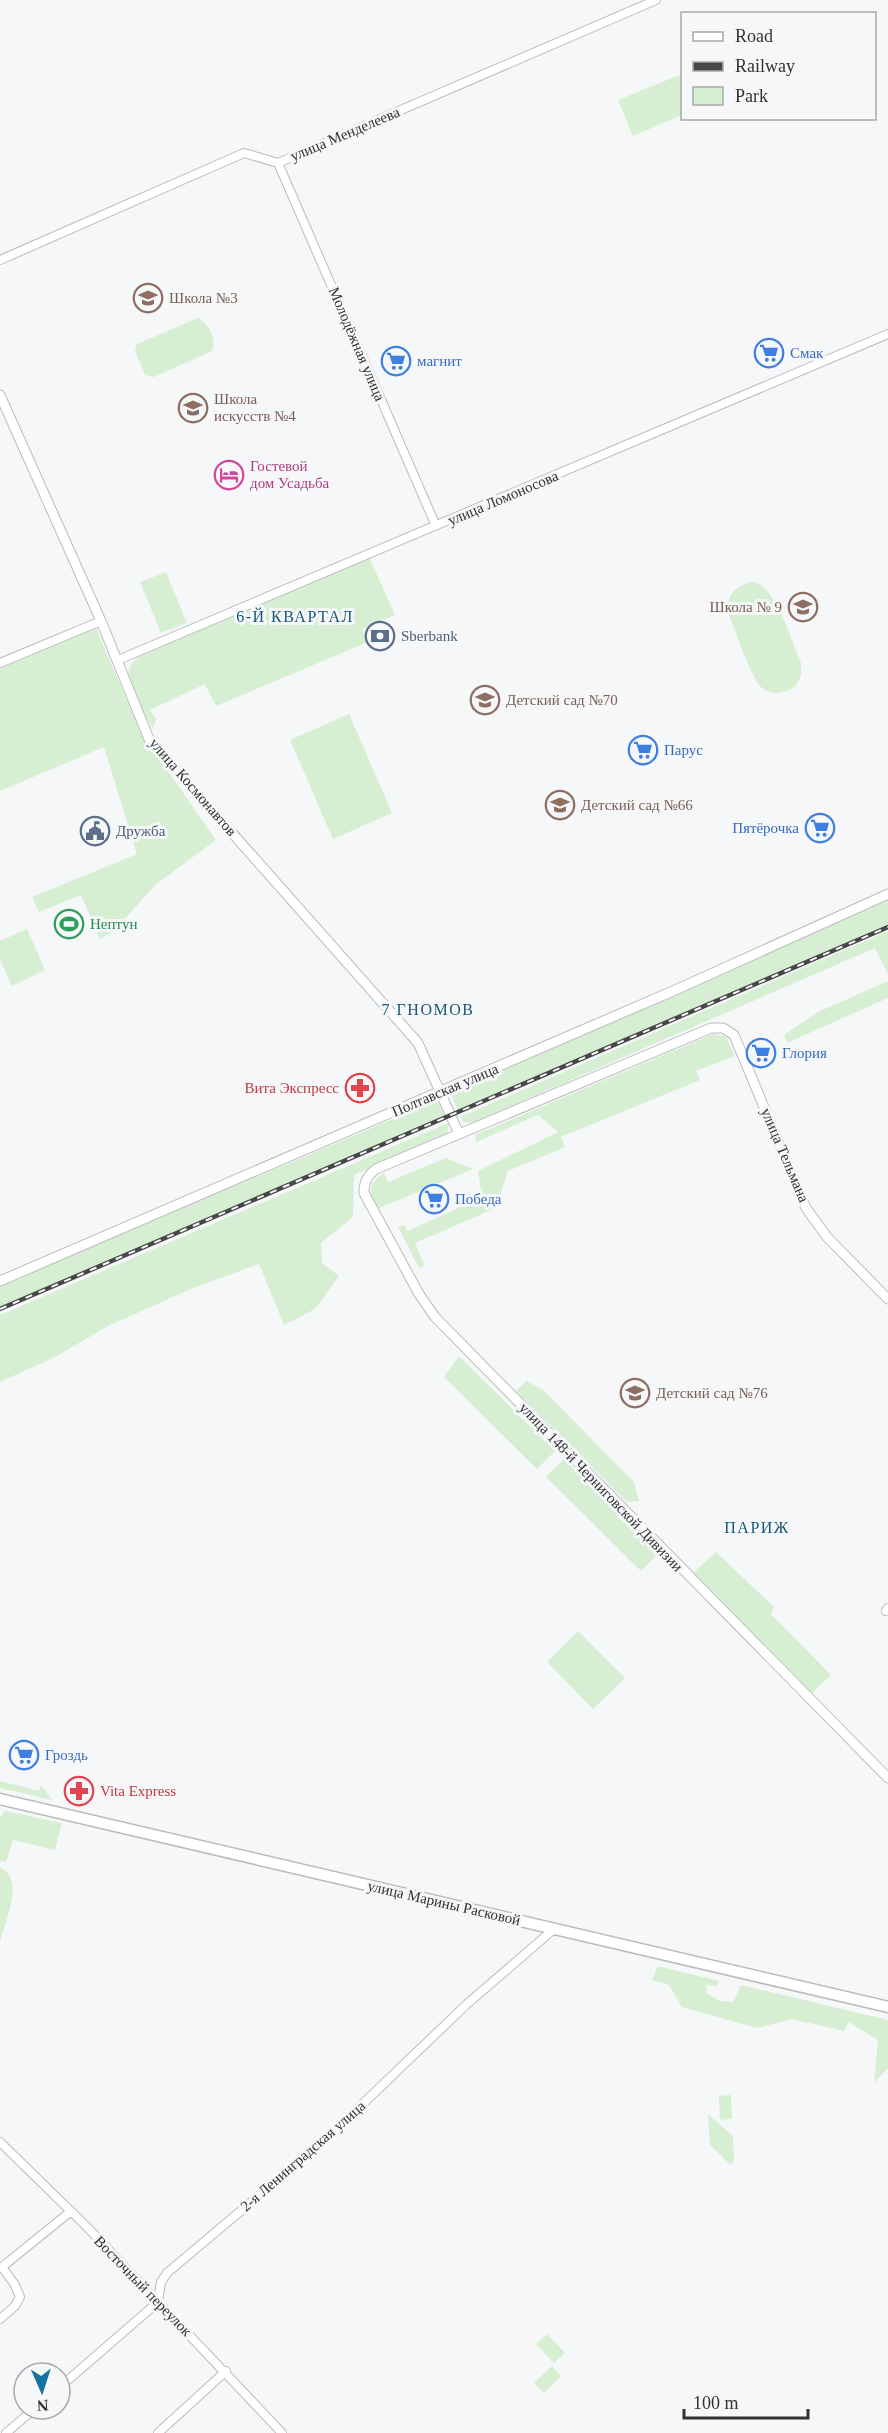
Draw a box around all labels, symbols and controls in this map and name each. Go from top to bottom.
legend [681,12,876,120]
text: Road [735,26,773,46]
text: Railway [735,56,795,76]
text: Park [735,86,768,106]
street label: улица Менделеева [288,104,402,164]
school or university icon: Школа №3 [132,282,164,314]
street label: Молодёжная улица [326,285,388,404]
place label: Школа №3 [169,290,238,306]
supermarket icon: Смак [753,337,785,369]
supermarket icon: магнит [380,345,412,377]
place label: Смак [790,345,824,361]
place label: магнит [417,353,462,369]
place label: Школа искусств №4 [214,391,296,424]
school or university icon: Школа искусств №4 [177,392,209,424]
place label: Гостевой дом Усадьба [250,458,330,491]
hotel icon: Гостевой дом Усадьба [213,459,245,491]
street label: улица Ломоносова [445,467,561,528]
school or university icon: Школа № 9 [787,591,819,623]
place label: Школа № 9 [710,599,782,615]
district label: 6-Й КВАРТАЛ [236,607,354,625]
bank icon: Sberbank [364,620,396,652]
place label: Sberbank [401,628,458,644]
school or university icon: Детский сад №70 [469,684,501,716]
place label: Детский сад №70 [506,692,618,708]
supermarket icon: Парус [627,734,659,766]
street label: улица Космонавтов [146,735,240,839]
place label: Парус [664,742,703,758]
school or university icon: Детский сад №66 [544,789,576,821]
place label: Детский сад №66 [581,797,693,813]
supermarket icon: Пятёрочка [804,812,836,844]
public building icon: Дружба [79,815,111,847]
place label: Пятёрочка [732,820,799,836]
place label: Дружба [116,823,166,839]
sports icon: Нептун [53,908,85,940]
place label: Нептун [90,916,137,932]
district label: 7 ГНОМОВ [382,1001,474,1018]
supermarket icon: Глория [745,1037,777,1069]
place label: Глория [782,1045,827,1061]
street label: Полтавская улица [389,1060,501,1120]
pharmacy icon: Вита Экспресс [344,1072,376,1104]
place label: Вита Экспресс [244,1080,339,1096]
street label: улица Тельмана [758,1105,812,1205]
supermarket icon: Победа [418,1183,450,1215]
place label: Победа [455,1191,502,1207]
school or university icon: Детский сад №76 [619,1377,651,1409]
place label: Детский сад №76 [656,1385,768,1401]
street label: улица 148-й Черниговской Дивизии [516,1399,686,1575]
district label: ПАРИЖ [724,1519,790,1536]
supermarket icon: Гроздь [8,1739,40,1771]
place label: Гроздь [45,1747,88,1763]
pharmacy icon: Vita Express [63,1775,95,1807]
place label: Vita Express [100,1783,176,1799]
street label: улица Марины Расковой [366,1878,522,1928]
street label: 2-я Ленинградская улица [237,2097,369,2215]
street label: Восточный переулок [91,2233,195,2340]
north arrow [12,2361,72,2421]
scale bar [684,2382,808,2420]
text: 100 m [693,2393,739,2413]
text: N [36,2397,49,2414]

